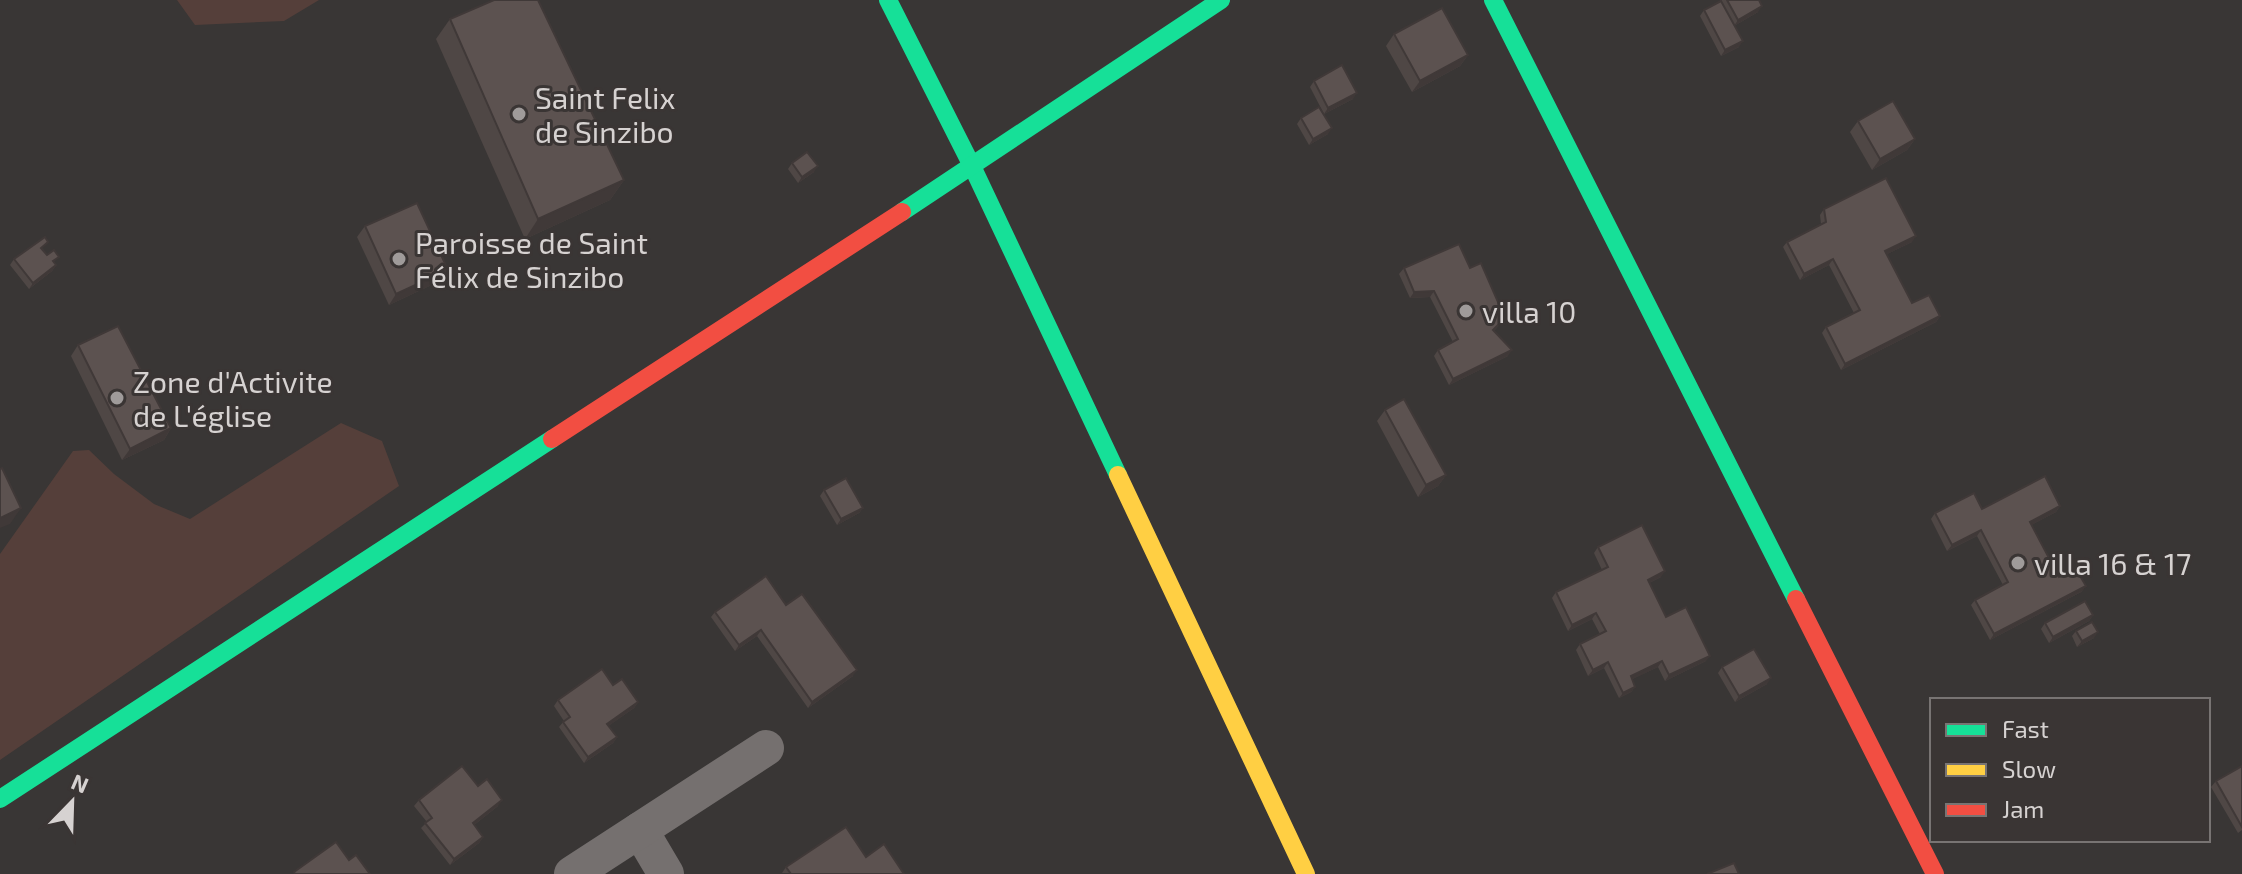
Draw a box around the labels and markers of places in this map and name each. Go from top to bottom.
place label: Saint Felix de Sinzibo [535,79,675,149]
marker: Saint Felix de Sinzibo [510,105,528,123]
place label: Paroisse de Saint Félix de Sinzibo [415,224,648,294]
marker: Paroisse de Saint Félix de Sinzibo [390,250,408,268]
place label: villa 10 [1482,293,1576,329]
marker: villa 10 [1457,302,1475,320]
place label: Zone d'Activite de L'église [133,363,333,433]
marker: Zone d'Activite de L'église [108,389,126,407]
place label: villa 16 & 17 [2034,545,2191,581]
marker: villa 16 & 17 [2009,554,2027,572]

